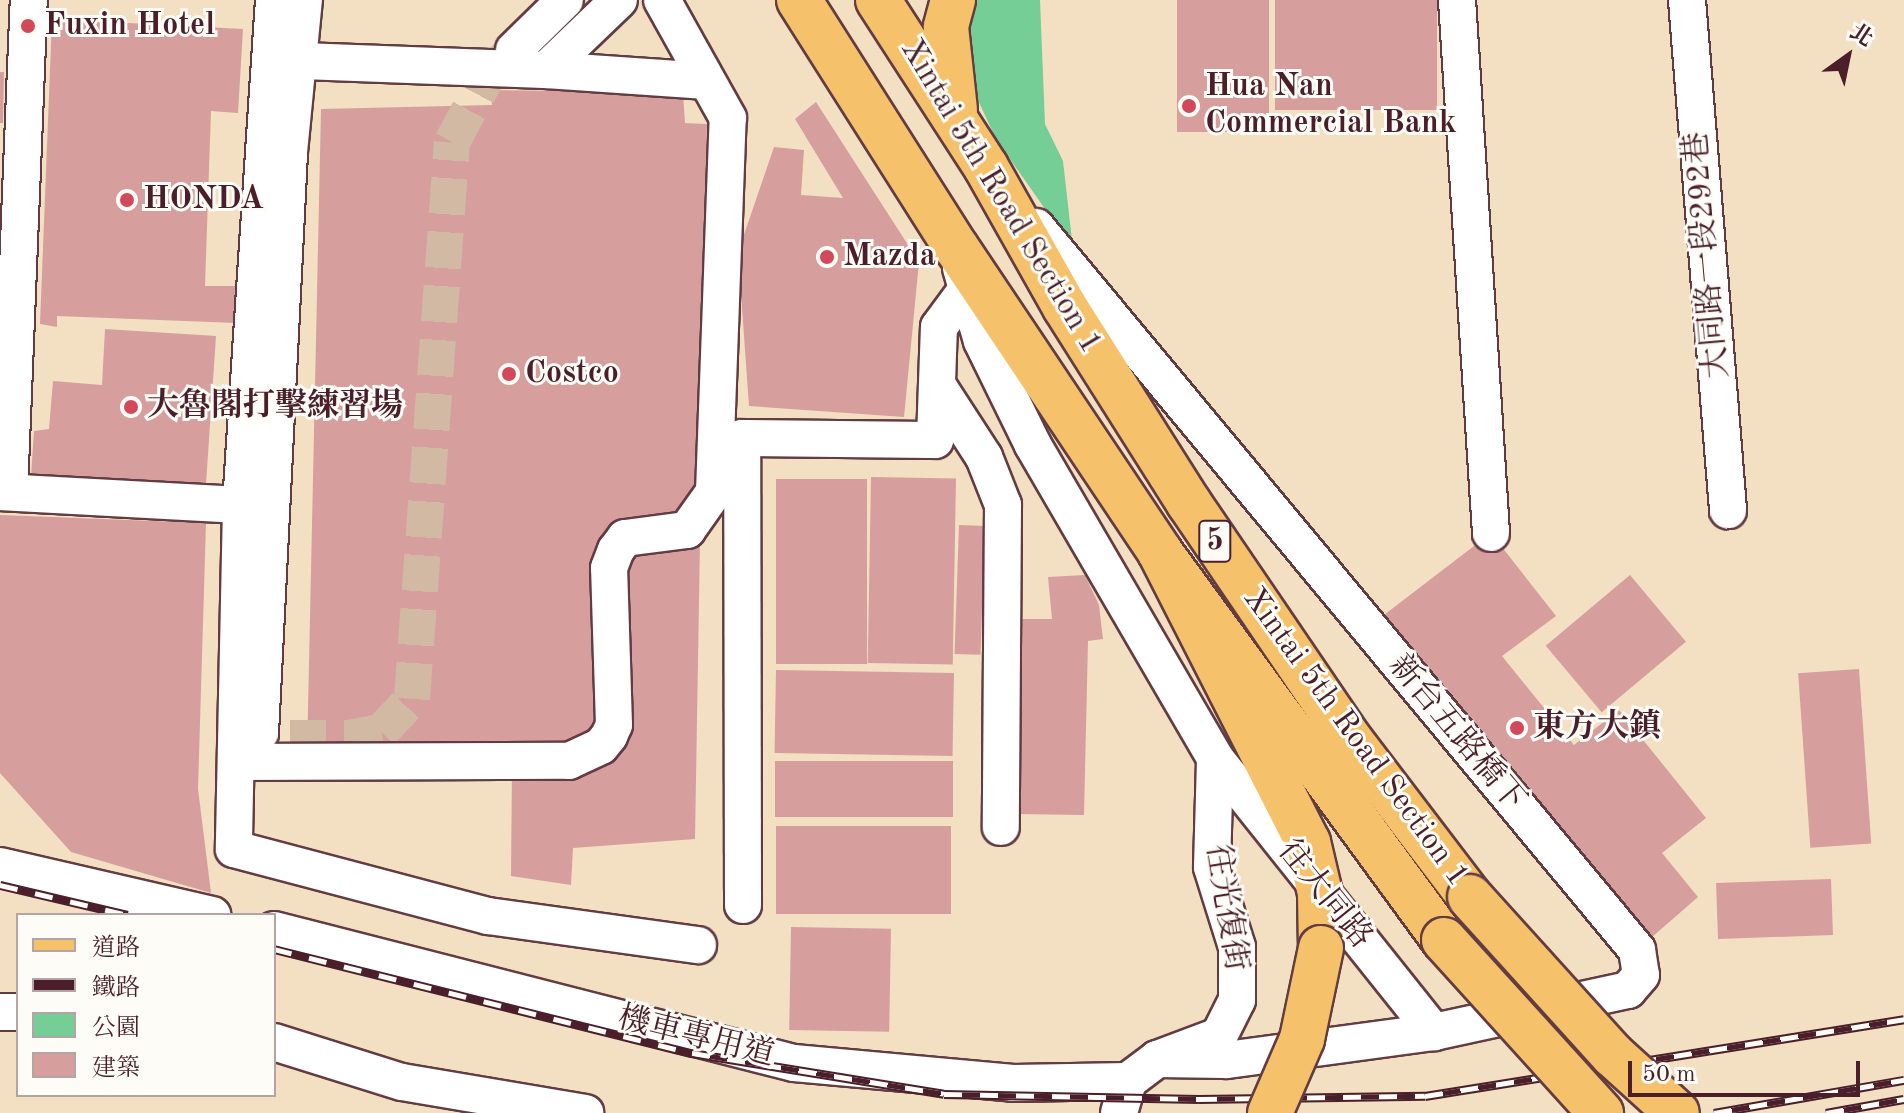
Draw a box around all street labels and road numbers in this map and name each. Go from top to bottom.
street label: Xintai 5th Road Section 1 [891,33,1109,361]
street label: 大同路一段292巷 [1678,130,1738,380]
road number: 5 [1197,515,1233,567]
street label: Xintai 5th Road Section 1 [1234,581,1476,895]
street label: 新台五路橋下 [1380,648,1532,820]
street label: 往大同路 [1269,833,1379,957]
street label: 往光復街 [1196,842,1254,974]
street label: 機車專用道 [614,1000,778,1076]

